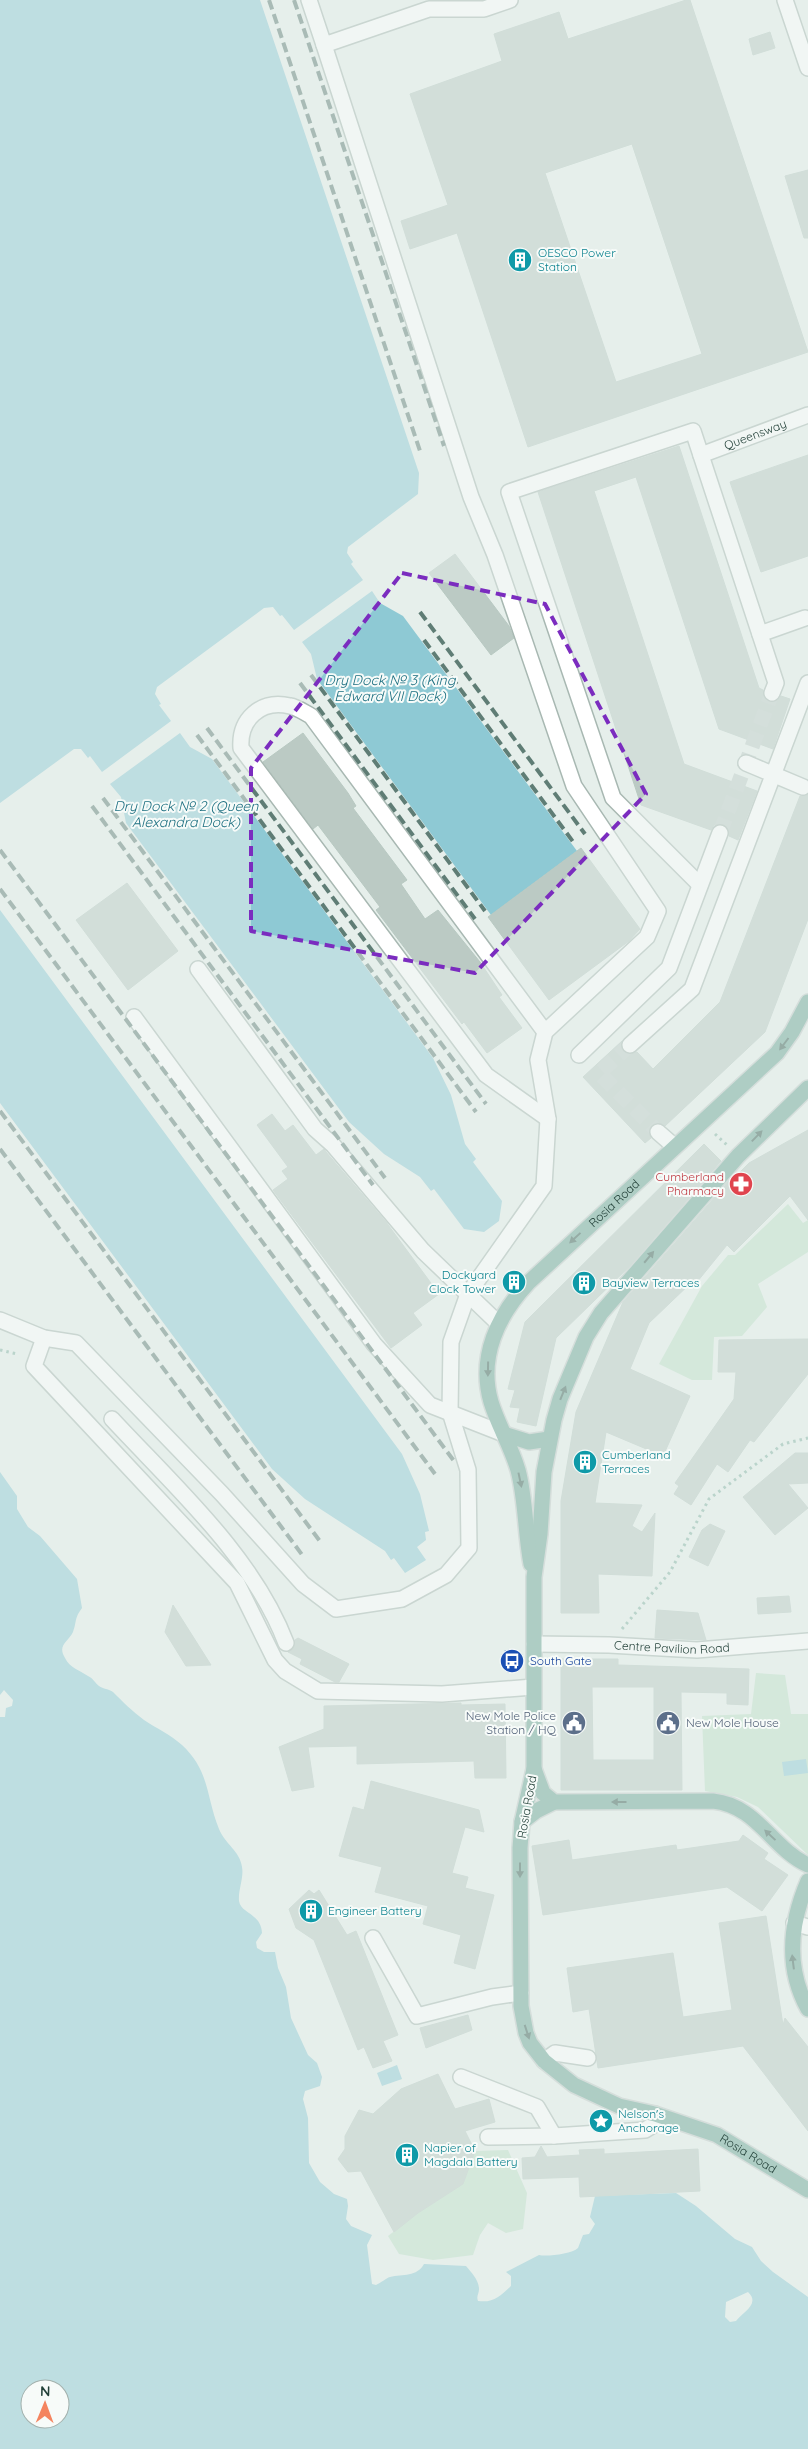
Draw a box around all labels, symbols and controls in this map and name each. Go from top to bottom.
place label: OESCO Power Station [538,245,616,274]
building icon: OESCO Power Station [507,247,533,273]
street label: Queensway [722,416,788,453]
water label: Dry Dock № 3 (King Edward VII Dock) [325,671,457,705]
water label: Dry Dock № 2 (Queen Alexandra Dock) [114,797,259,831]
one-way arrow [778,1037,789,1050]
one-way arrow [751,1130,763,1142]
place label: Cumberland Pharmacy [655,1169,724,1198]
pharmacy icon: Cumberland Pharmacy [728,1171,754,1197]
street label: Rosia Road [585,1176,642,1230]
one-way arrow [569,1232,581,1244]
one-way arrow [643,1251,655,1263]
place label: Dockyard Clock Tower [429,1267,496,1296]
building icon: Dockyard Clock Tower [501,1269,527,1295]
building icon: Bayview Terraces [571,1270,597,1296]
place label: Bayview Terraces [602,1275,700,1290]
one-way arrow [484,1361,492,1377]
one-way arrow [559,1385,567,1400]
place label: Cumberland Terraces [602,1447,671,1476]
building icon: Cumberland Terraces [572,1449,598,1475]
one-way arrow [516,1472,524,1487]
street label: Centre Pavilion Road [614,1637,730,1657]
bus stop icon: South Gate [499,1648,525,1674]
place label: South Gate [530,1653,592,1668]
place label: New Mole Police Station / HQ [466,1708,557,1737]
public building icon: New Mole Police Station / HQ [561,1710,587,1736]
public building icon: New Mole House [655,1710,681,1736]
place label: New Mole House [686,1715,779,1730]
street label: Rosia Road [514,1774,539,1840]
one-way arrow [611,1798,627,1806]
one-way arrow [765,1829,777,1841]
one-way arrow [516,1863,524,1879]
building icon: Engineer Battery [298,1898,324,1924]
place label: Engineer Battery [328,1903,422,1918]
one-way arrow [789,1954,797,1970]
one-way arrow [523,2025,531,2040]
place label: Nelson's Anchorage [618,2106,679,2135]
place icon: Nelson's Anchorage [588,2108,614,2134]
street label: Rosia Road [717,2130,780,2176]
place label: Napier of Magdala Battery [424,2140,518,2169]
building icon: Napier of Magdala Battery [394,2142,420,2168]
north arrow [20,2379,70,2429]
text: N [40,2382,51,2400]

